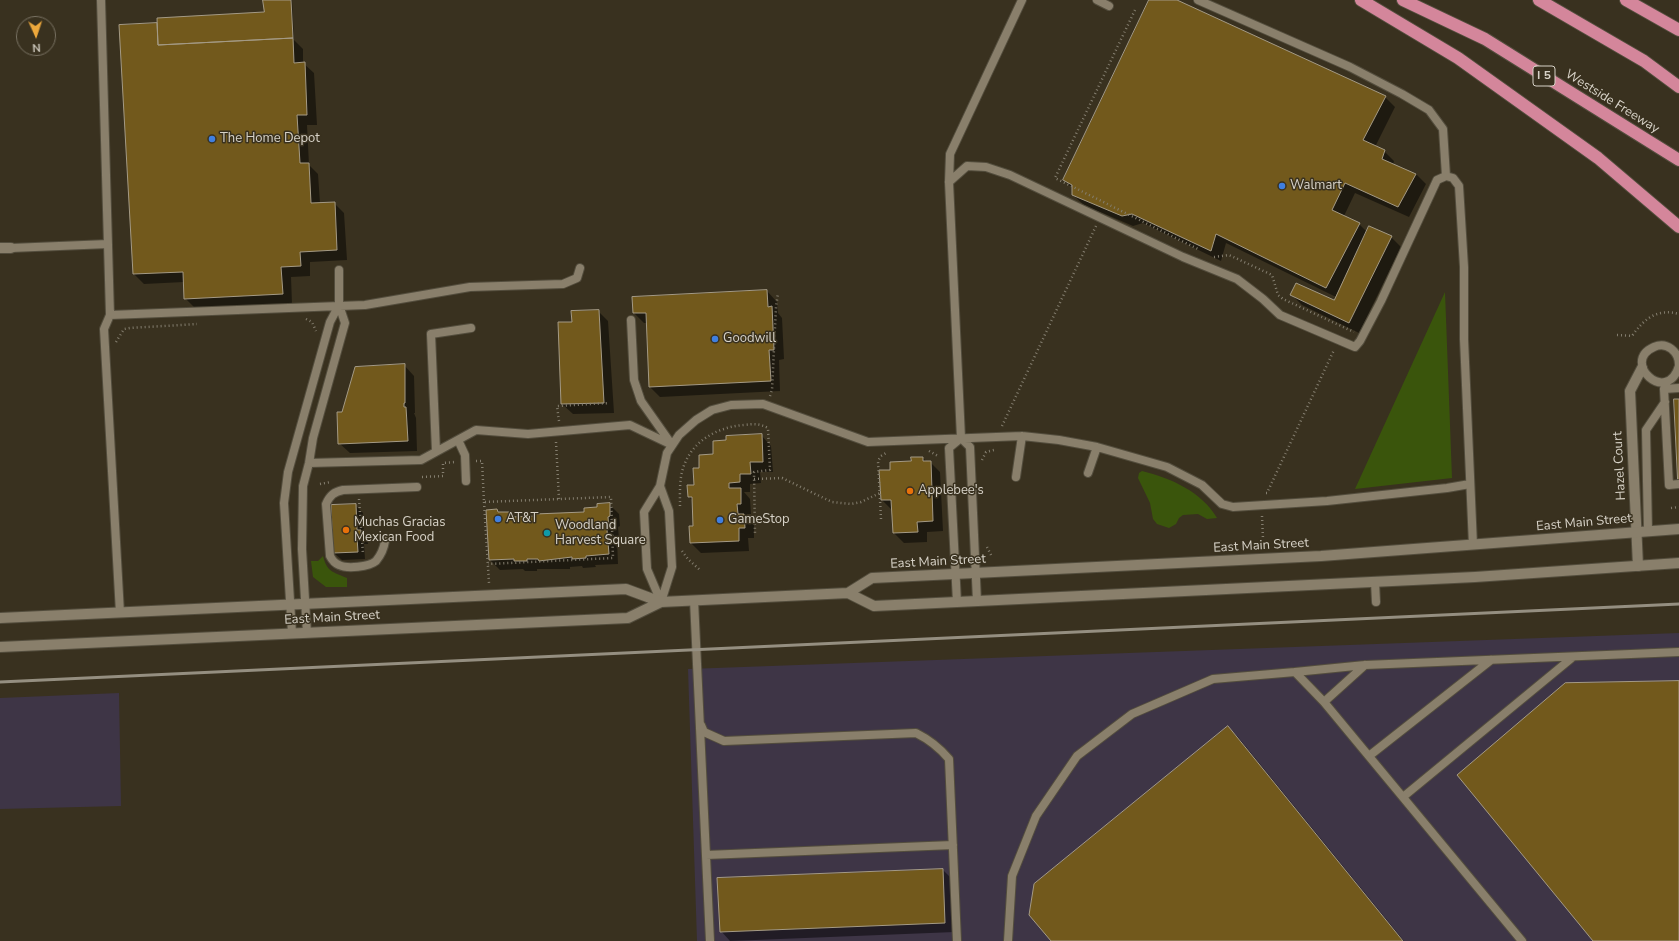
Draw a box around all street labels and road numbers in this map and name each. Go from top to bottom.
road number: I 5 [1533,66,1555,86]
street label: Westside Freeway [1562,67,1662,137]
street label: Hazel Court [1610,431,1630,501]
street label: East Main Street [1536,511,1632,535]
street label: East Main Street [1213,536,1309,556]
street label: East Main Street [890,552,986,572]
street label: East Main Street [284,608,380,628]

